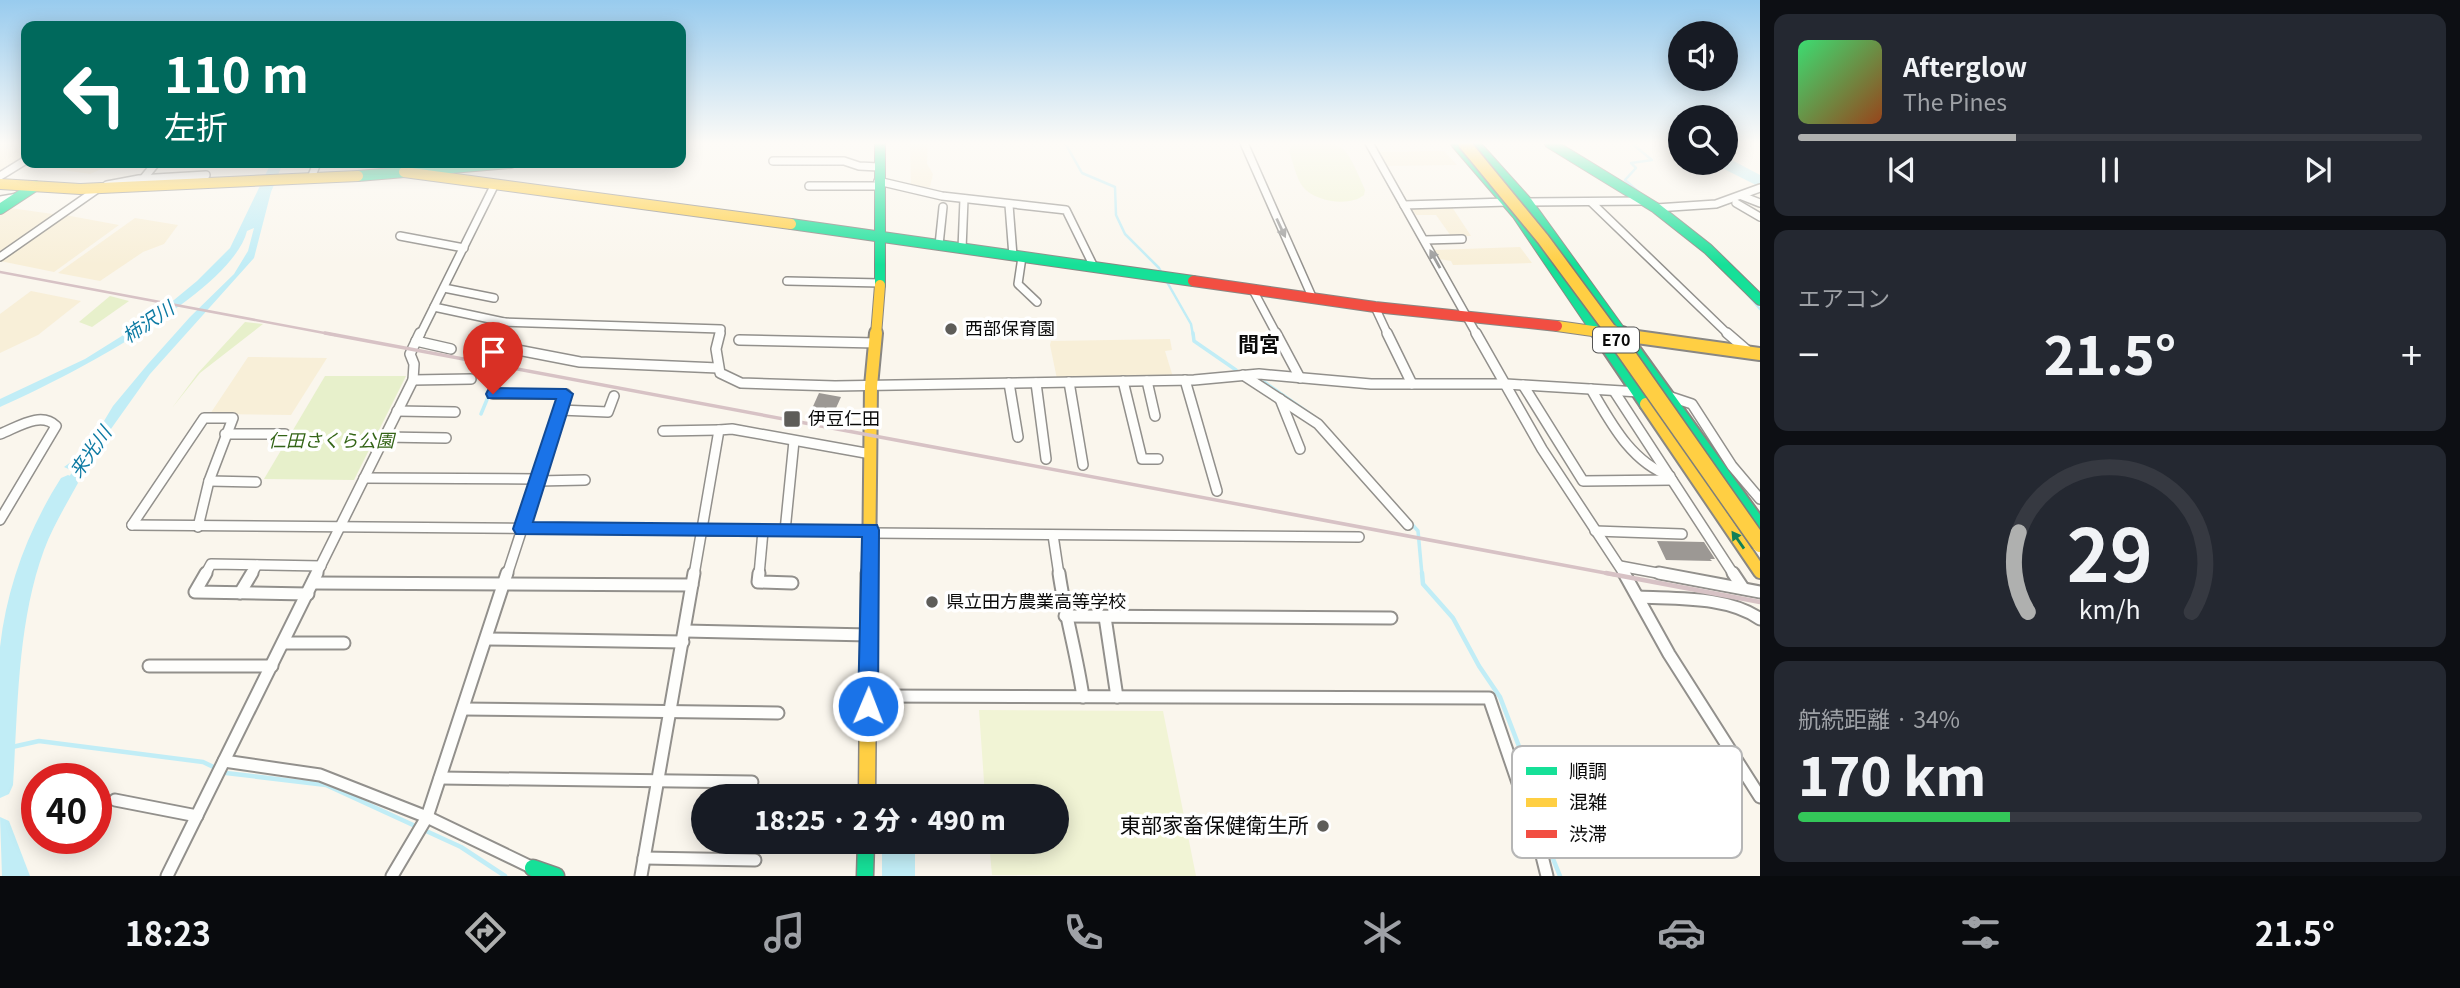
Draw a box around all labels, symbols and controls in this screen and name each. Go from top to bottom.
map controls [1668,21,1738,175]
button: sound [1668,21,1738,91]
text: 110 m [164,36,309,107]
text: Afterglow [1903,47,2027,84]
icon: left [49,49,140,140]
text: The Pines [1903,84,2007,118]
text: 左折 [164,102,228,148]
button: search [1668,105,1738,175]
icon: previous [1883,151,1921,189]
icon: pause [2091,151,2129,189]
icon: next [2299,151,2337,189]
one-way arrow [1275,218,1287,238]
one-way arrow [1429,249,1441,269]
text: エアコン [1798,280,1890,314]
water label: 柿沢川 [116,293,180,348]
place label: 西部保育園 [965,314,1055,340]
text: 21.5° [2044,315,2176,390]
marker: 西部保育園 [943,321,959,337]
pin [463,322,523,394]
text: − [1798,325,1819,380]
text: + [2401,325,2422,380]
district label: 間宮 [1238,328,1280,358]
road number: E70 [1593,328,1639,352]
icon: arrive [474,333,512,371]
place label: 伊豆仁田 [808,404,880,430]
marker: 伊豆仁田 [782,409,802,429]
water label: 来光川 [61,418,117,482]
park label: 仁田さくら公園 [268,426,397,452]
text: 29 [2067,498,2153,603]
one-way arrow [1731,531,1745,549]
place label: 県立田方農業高等学校 [946,587,1126,613]
text: km/h [2079,590,2141,626]
marker: 県立田方農業高等学校 [924,594,940,610]
position arrow [831,669,905,743]
text: 航続距離 · 34% [1798,701,1960,735]
text: 170 km [1798,736,1986,811]
legend [1512,746,1742,858]
text: 順調 [1569,756,1607,783]
speed limit sign: 40 [21,763,112,854]
text: 混雑 [1569,787,1607,814]
text: 18:25 · 2 分 · 490 m [754,800,1006,837]
place label: 東部家畜保健衛生所 [1120,809,1309,839]
marker: 東部家畜保健衛生所 [1315,818,1331,834]
text: 渋滞 [1569,819,1607,846]
icon: directions [461,908,510,957]
icon: music [760,908,809,957]
icon: phone [1059,908,1108,957]
icon: climate [1358,908,1407,957]
icon: car [1657,908,1706,957]
icon: filters [1956,908,2005,957]
text: 18:23 [125,909,211,955]
text: 21.5° [2255,909,2335,955]

